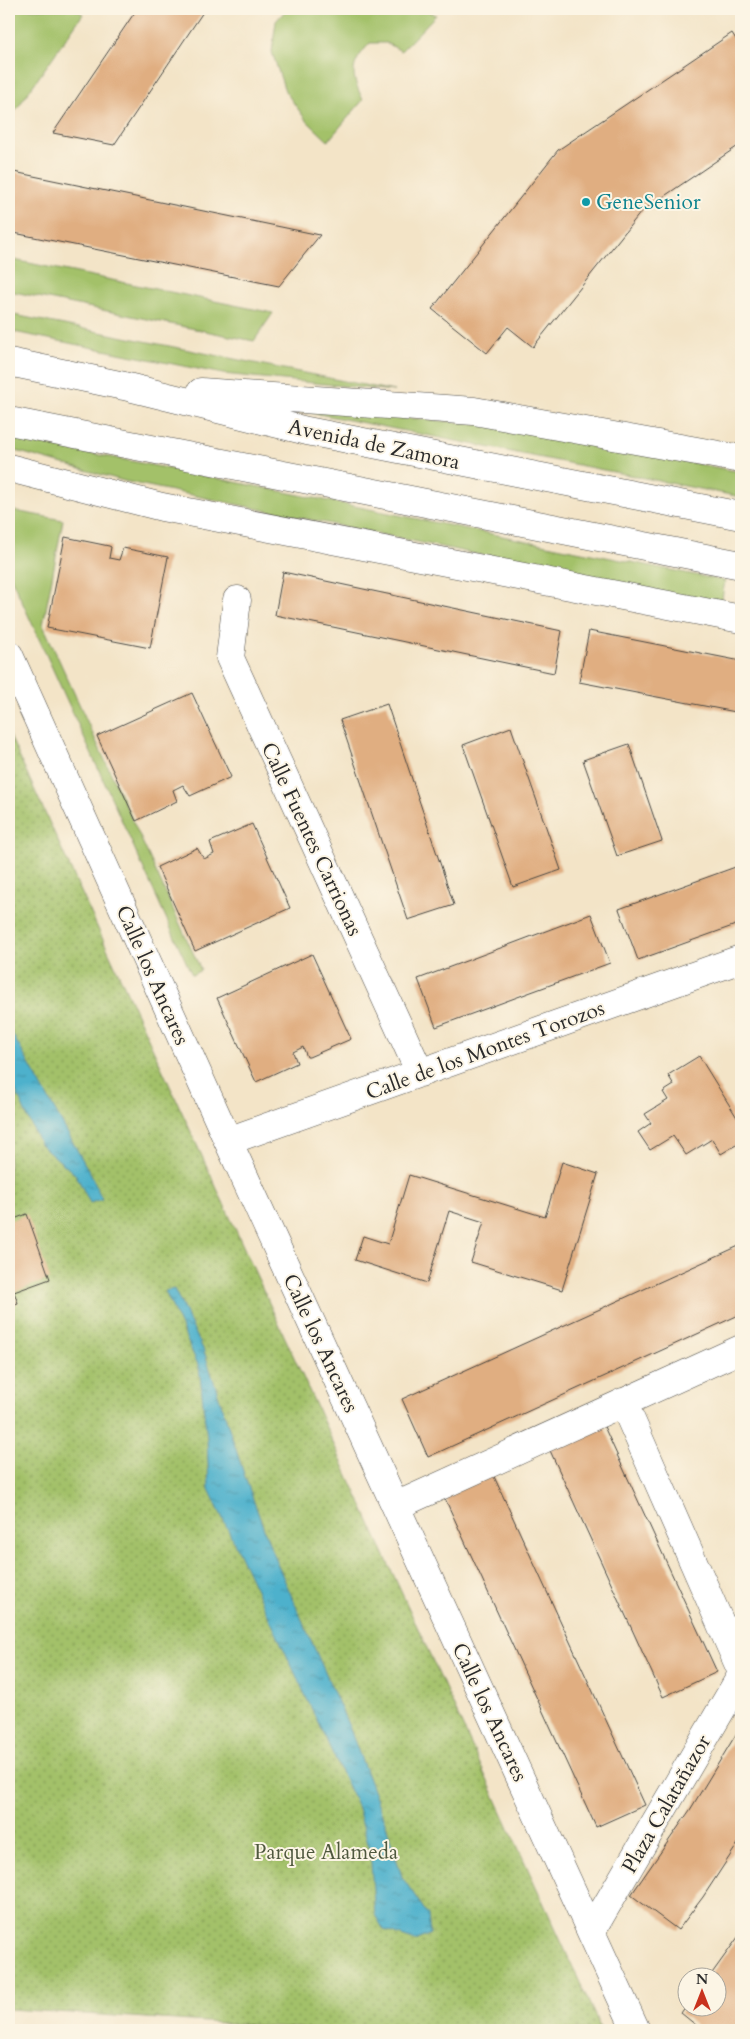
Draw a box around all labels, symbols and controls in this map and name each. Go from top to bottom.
place label: GeneSenior [596,188,701,217]
marker: GeneSenior [580,196,592,208]
street label: Avenida de Zamora [285,412,463,477]
street label: Calle Fuentes Carrionas [254,738,369,941]
street label: Calle los Ancares [109,901,196,1050]
street label: Calle de los Montes Torozos [362,994,609,1107]
street label: Calle los Ancares [276,1269,365,1417]
street label: Calle los Ancares [445,1638,534,1786]
street label: Plaza Calatañazor [615,1729,718,1879]
park label: Parque Alameda [254,1838,398,1867]
north arrow [678,1966,728,2016]
text: N [696,1970,708,1989]

